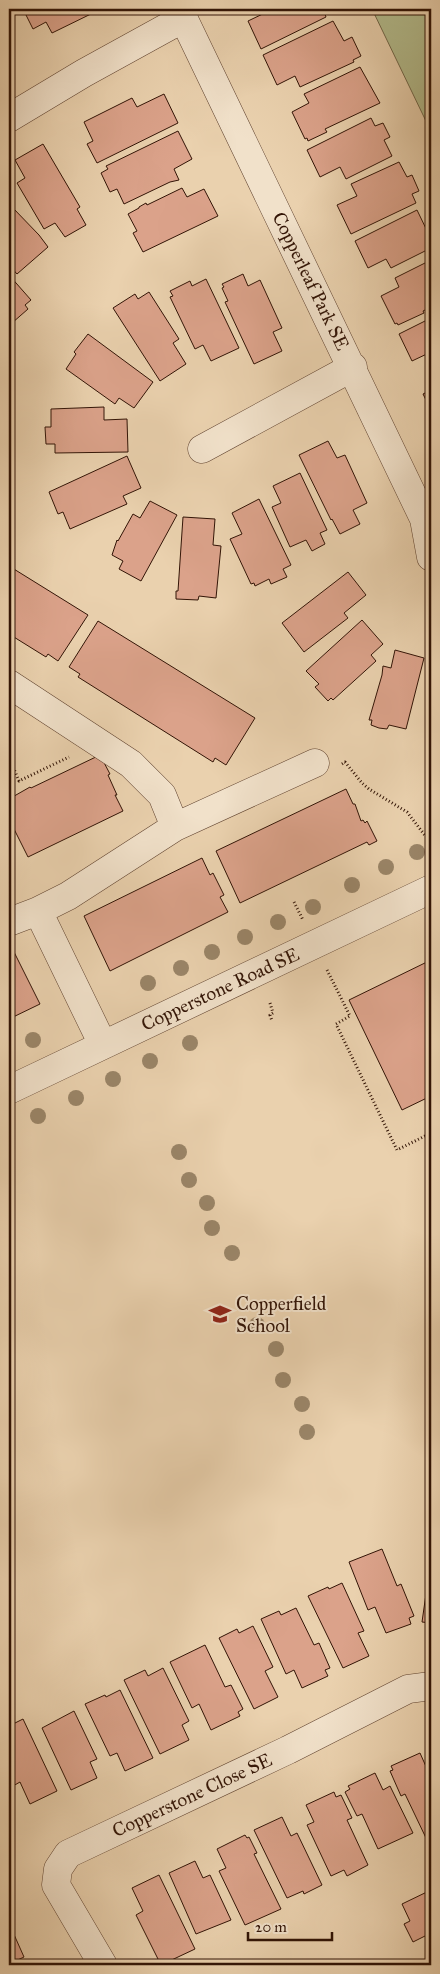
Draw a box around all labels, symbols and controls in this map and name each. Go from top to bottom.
street label: Copperleaf Park SE [268,208,355,354]
street label: Copperstone Road SE [137,942,303,1036]
place label: Copperfield School [236,1292,327,1337]
school or university icon: Copperfield School [207,1301,233,1327]
street label: Copperstone Close SE [108,1748,276,1842]
scale bar [248,1909,331,1941]
text: 20 m [255,1918,287,1936]

